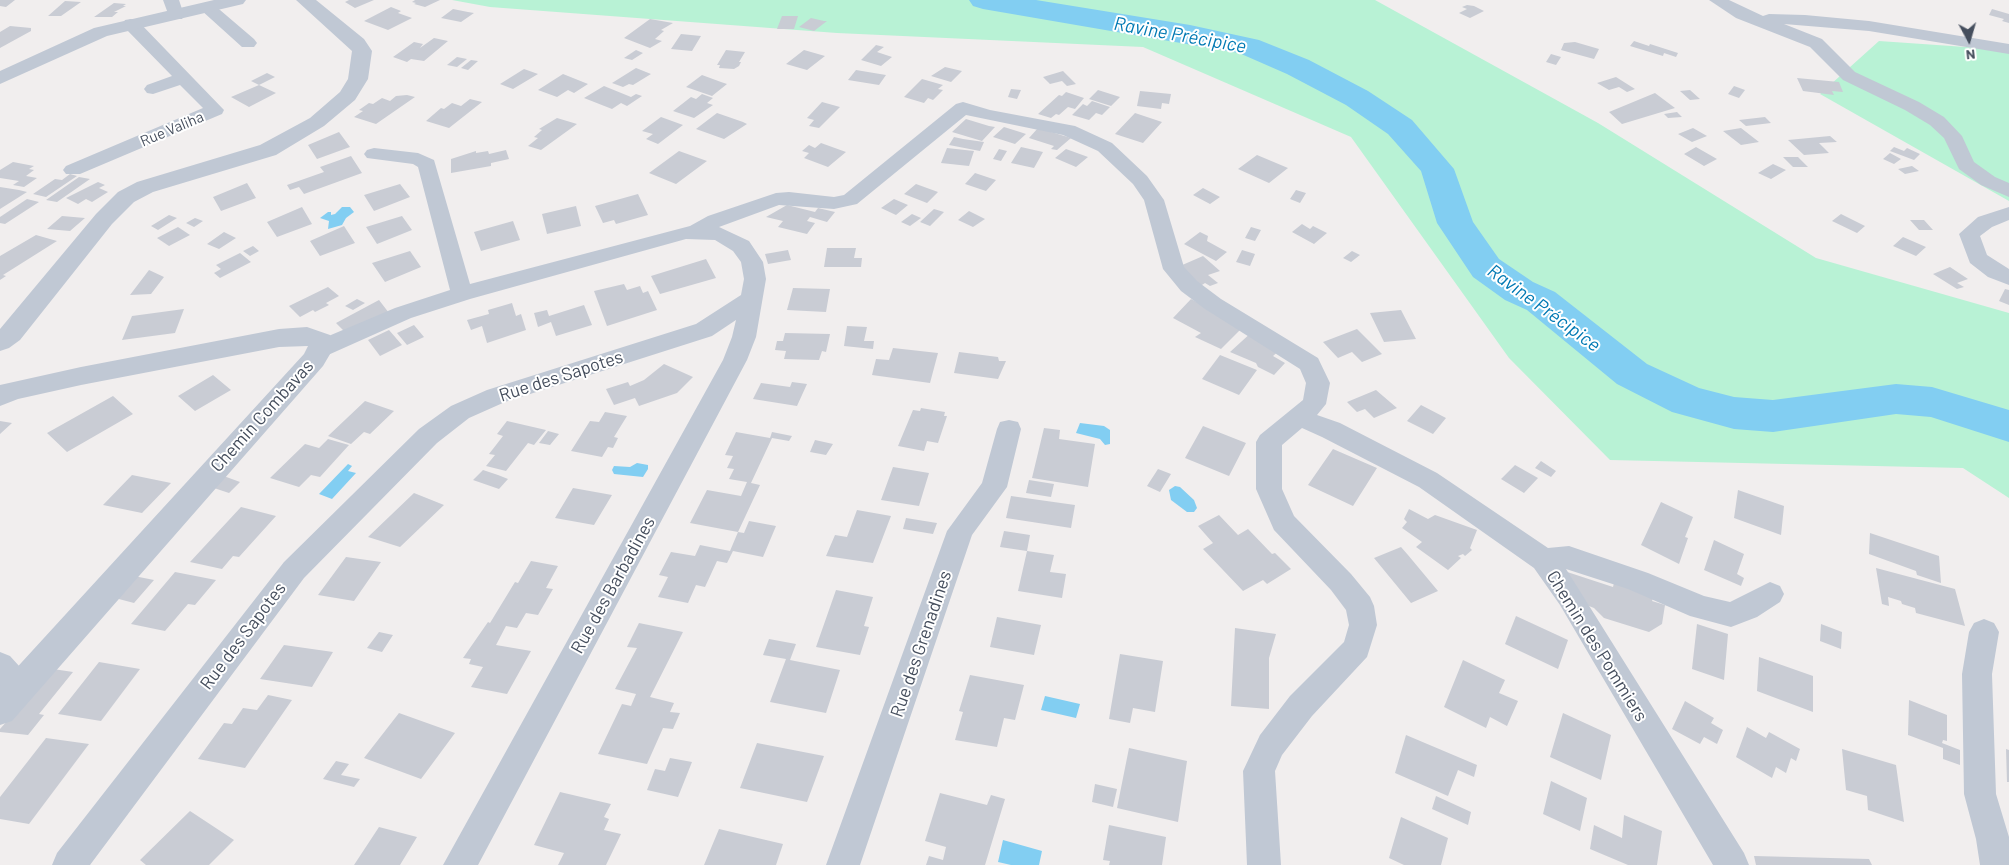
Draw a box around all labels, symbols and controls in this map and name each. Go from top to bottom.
water label: Ravine Précipice [1112,12,1248,58]
north arrow [1944,15,1994,65]
text: N [1965,46,1976,64]
street label: Rue Valiha [138,108,206,150]
water label: Ravine Précipice [1483,259,1605,357]
street label: Rue des Sapotes [496,346,626,406]
street label: Chemin Combavas [206,355,318,477]
street label: Rue des Barbadines [566,513,660,657]
street label: Chemin des Pommiers [1542,567,1652,725]
street label: Rue des Grenadines [886,568,956,720]
street label: Rue des Sapotes [196,578,290,694]

